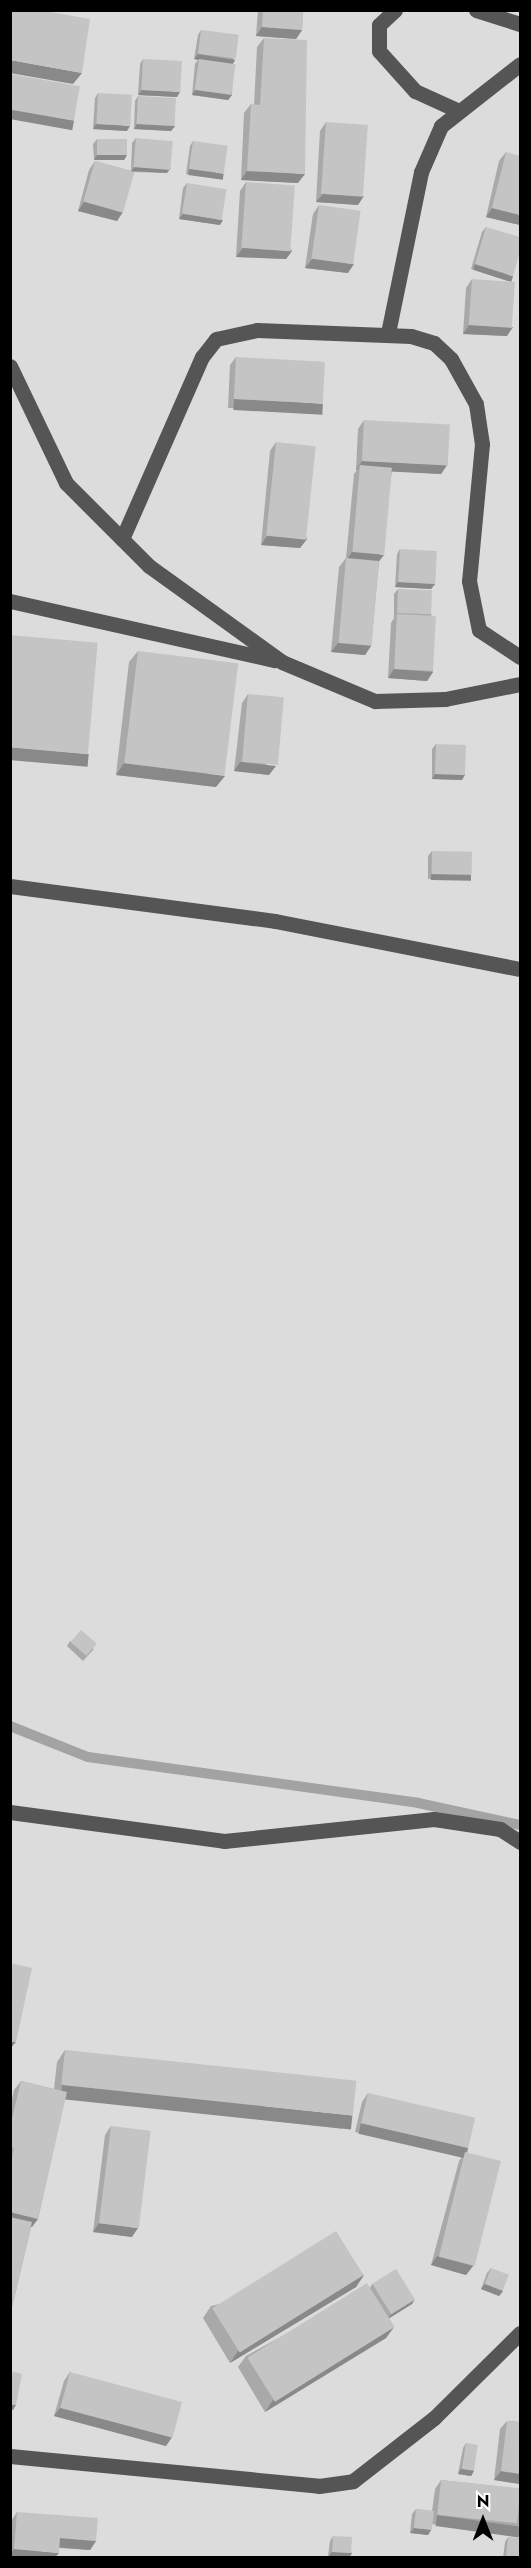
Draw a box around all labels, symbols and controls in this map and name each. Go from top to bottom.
north arrow [453,2490,513,2550]
text: N [477,2490,489,2513]

